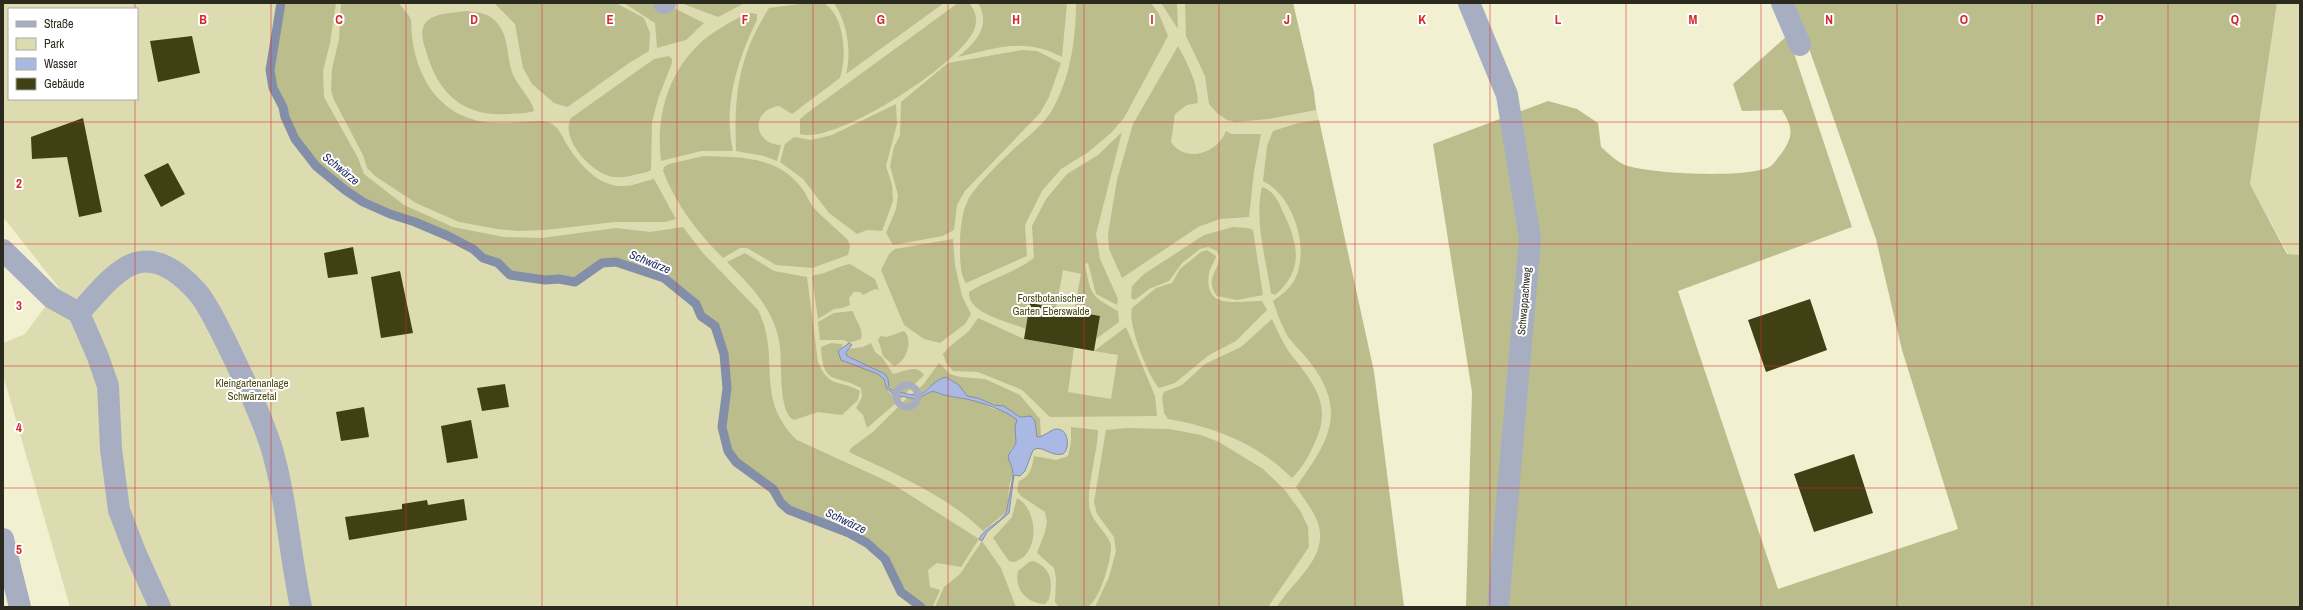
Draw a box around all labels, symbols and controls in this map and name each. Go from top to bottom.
legend [8,8,138,100]
text: B [199,11,207,28]
text: C [335,11,343,28]
text: D [470,11,478,28]
text: E [606,11,614,28]
text: F [742,11,749,28]
text: G [877,11,885,28]
text: H [1012,11,1020,28]
text: I [1151,11,1154,28]
text: J [1284,11,1290,28]
text: K [1418,11,1426,28]
text: L [1555,11,1562,28]
text: M [1689,11,1698,28]
text: N [1825,11,1833,28]
text: O [1960,11,1968,28]
text: P [2096,11,2104,28]
text: Q [2231,11,2239,28]
text: Straße [44,16,74,32]
text: Park [44,36,64,52]
text: Wasser [44,56,78,72]
text: Gebäude [44,76,85,92]
water label: Schwärze [319,149,363,189]
text: 2 [16,175,22,192]
water label: Schwärze [627,246,674,278]
street label: Schwappachweg [1514,266,1534,336]
park label: Forstbotanischer Garten Eberswalde [1012,291,1090,318]
text: 3 [16,297,22,314]
park label: Kleingartenanlage Schwärzetal [215,376,289,403]
text: 4 [16,419,22,436]
water label: Schwärze [823,505,869,538]
text: 5 [16,541,22,558]

